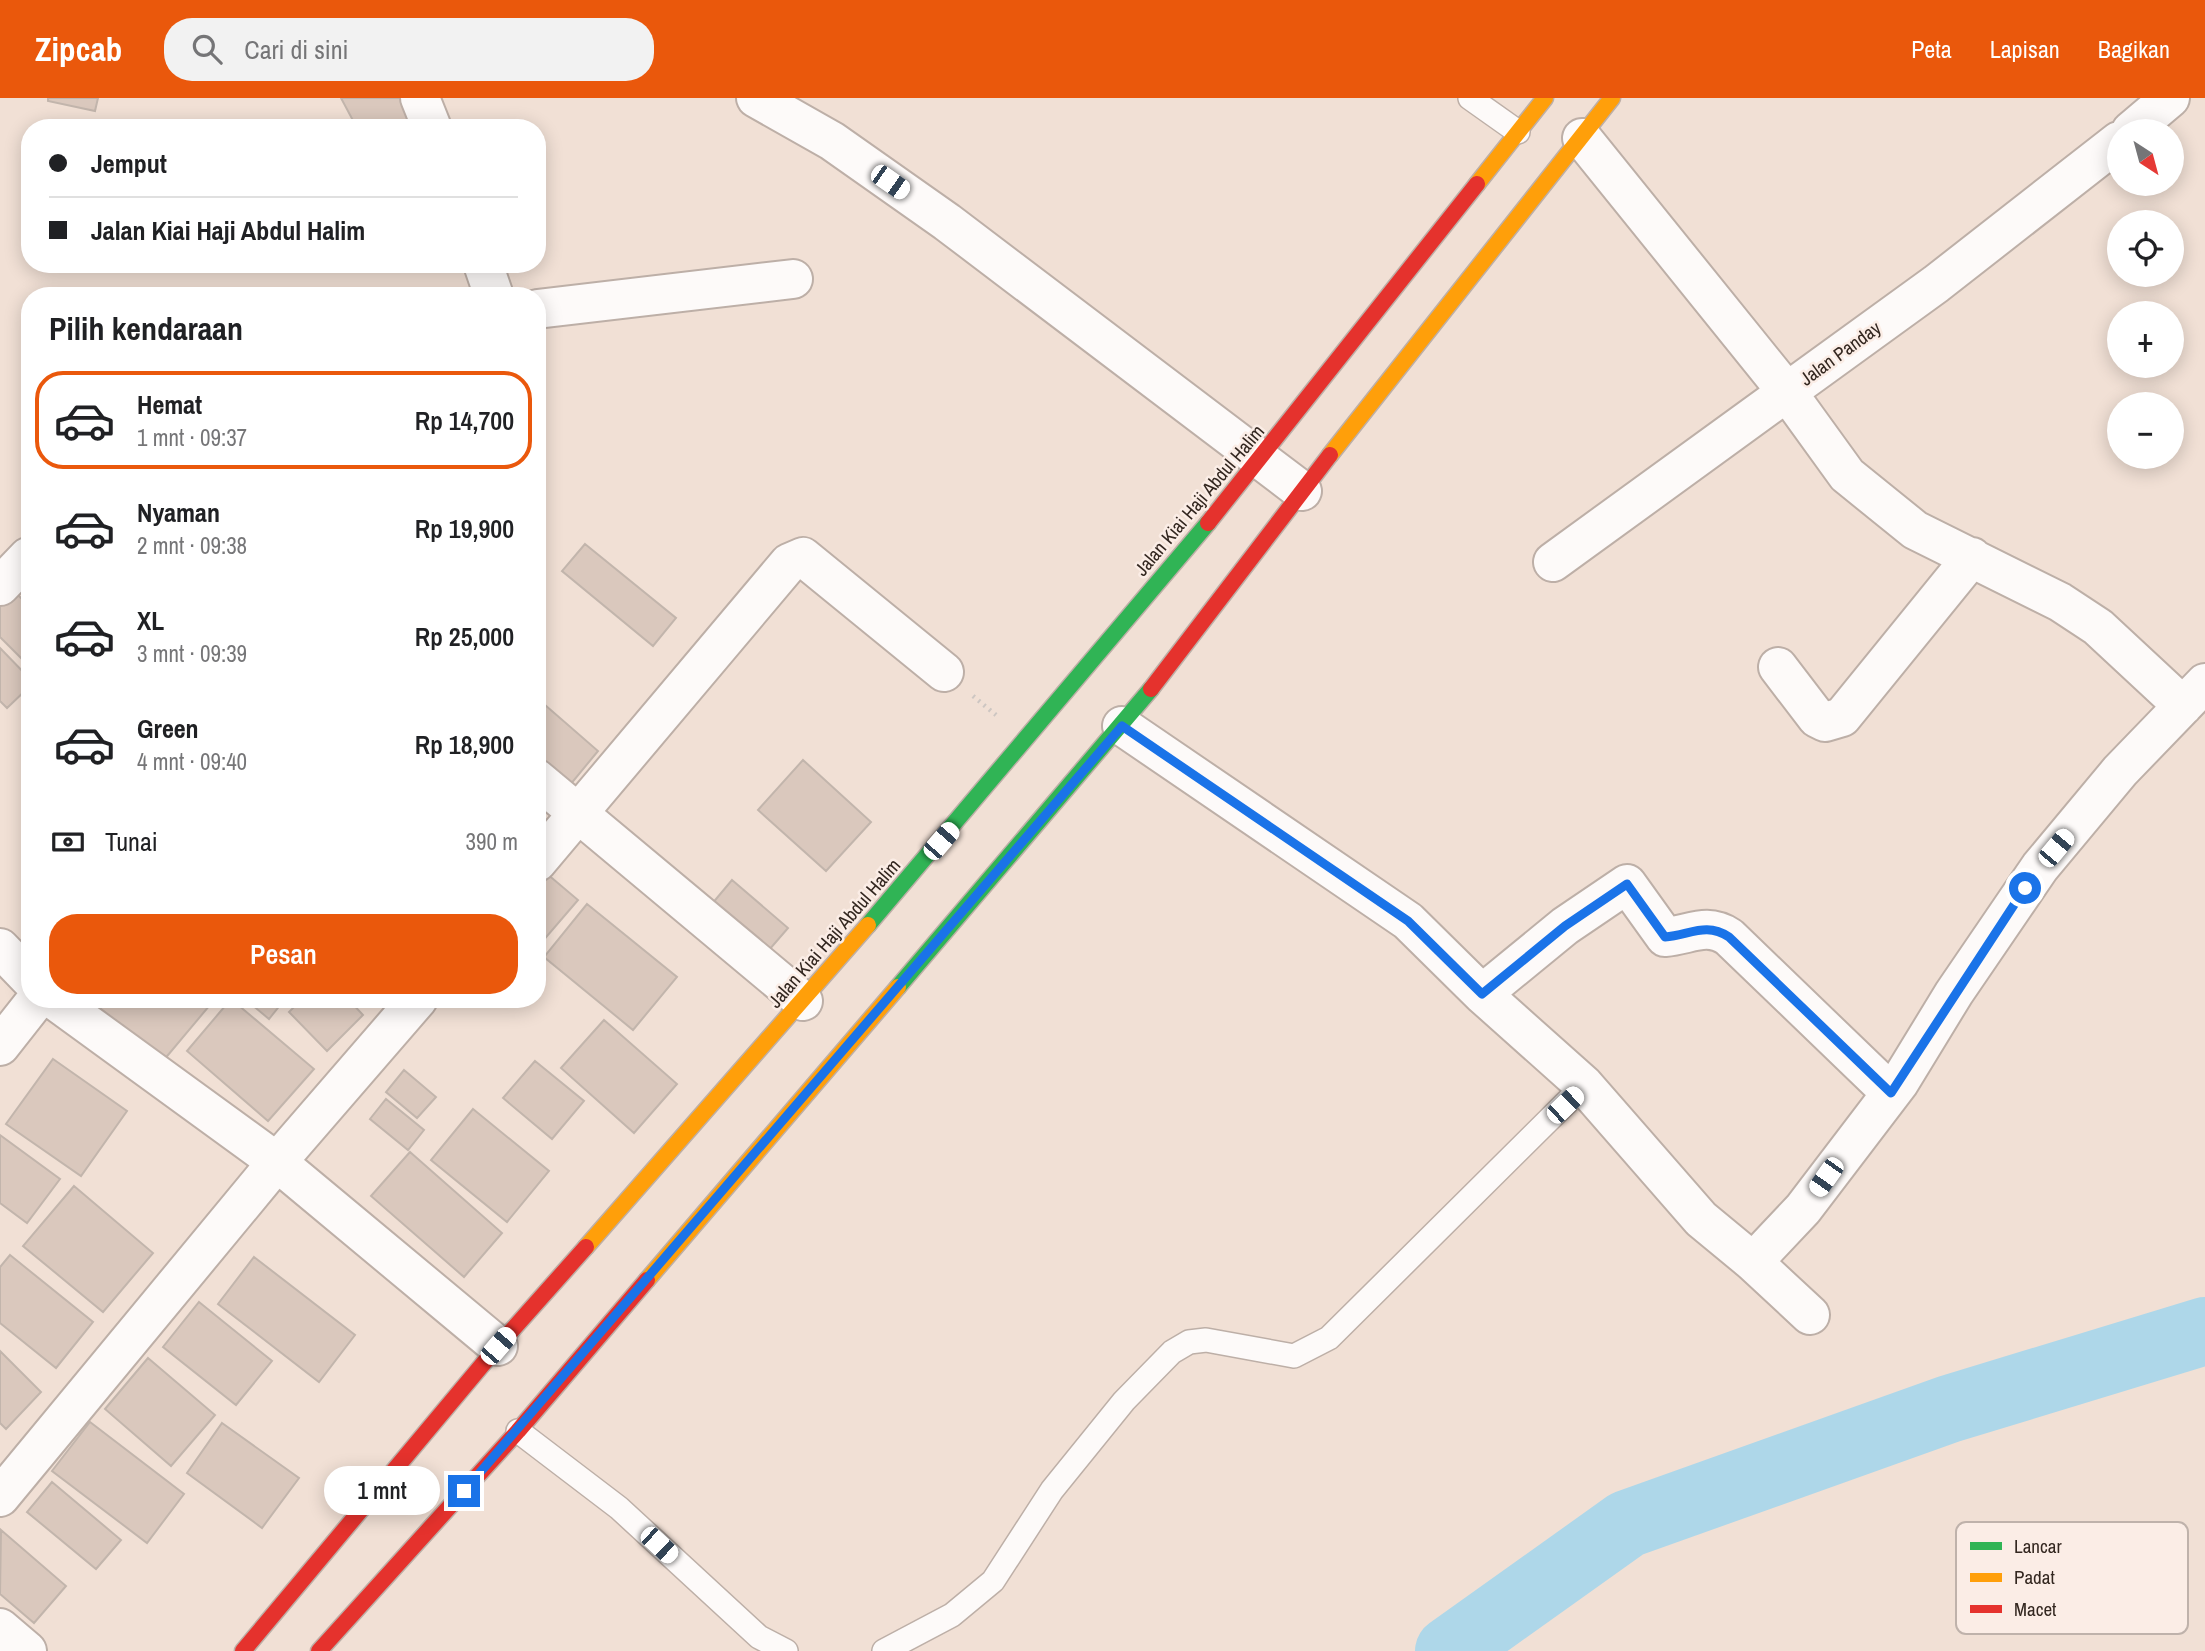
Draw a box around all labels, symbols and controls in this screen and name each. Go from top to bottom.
search box [164,18,654,81]
text: Zipcab [35,27,122,71]
icon: search [188,30,226,68]
text: Cari di sini [244,32,349,67]
text: Peta [1911,33,1952,65]
text: Lapisan [1990,33,2060,65]
text: Bagikan [2098,33,2170,65]
north arrow [2107,119,2184,196]
map controls [2107,119,2184,469]
text: Jemput [91,146,167,181]
car [867,161,914,203]
button: locate [2107,210,2184,287]
text: Jalan Kiai Haji Abdul Halim [91,213,365,248]
button: + [2107,301,2184,378]
text: Pilih kendaraan [49,307,243,350]
street label: Jalan Panday [1794,315,1886,391]
text: Hemat [137,387,202,422]
icon: car [53,389,116,452]
button: − [2107,392,2184,469]
text: Rp 14,700 [415,403,514,438]
street label: Jalan Kiai Haji Abdul Halim [1128,419,1270,581]
text: 1 mnt · 09:37 [137,422,247,453]
text: Nyaman [137,495,220,530]
icon: car [53,497,116,560]
text: Rp 19,900 [415,511,514,546]
text: 2 mnt · 09:38 [137,530,247,561]
text: XL [137,603,164,638]
icon: car [53,605,116,668]
text: Rp 25,000 [415,619,514,654]
text: 3 mnt · 09:39 [137,638,247,669]
text: Green [137,711,199,746]
icon: car [53,713,116,776]
text: Rp 18,900 [415,727,514,762]
text: 4 mnt · 09:40 [137,746,247,777]
car [920,818,963,864]
icon: cash [49,823,87,861]
text: Tunai [105,824,158,859]
car [2035,825,2078,871]
text: 390 m [466,826,518,857]
street label: Jalan Kiai Haji Abdul Halim [762,853,906,1013]
route start [2009,872,2041,904]
button: Pesan [49,914,518,994]
car [1543,1083,1588,1127]
car [1806,1154,1847,1200]
car [477,1323,520,1369]
callout: 1 mnt [324,1466,440,1516]
text: 1 mnt [357,1475,407,1506]
route end [448,1475,480,1507]
legend [1956,1522,2188,1634]
car [637,1523,682,1567]
text: Lancar [2014,1533,2062,1559]
text: Padat [2014,1564,2055,1590]
text: Macet [2014,1596,2057,1622]

